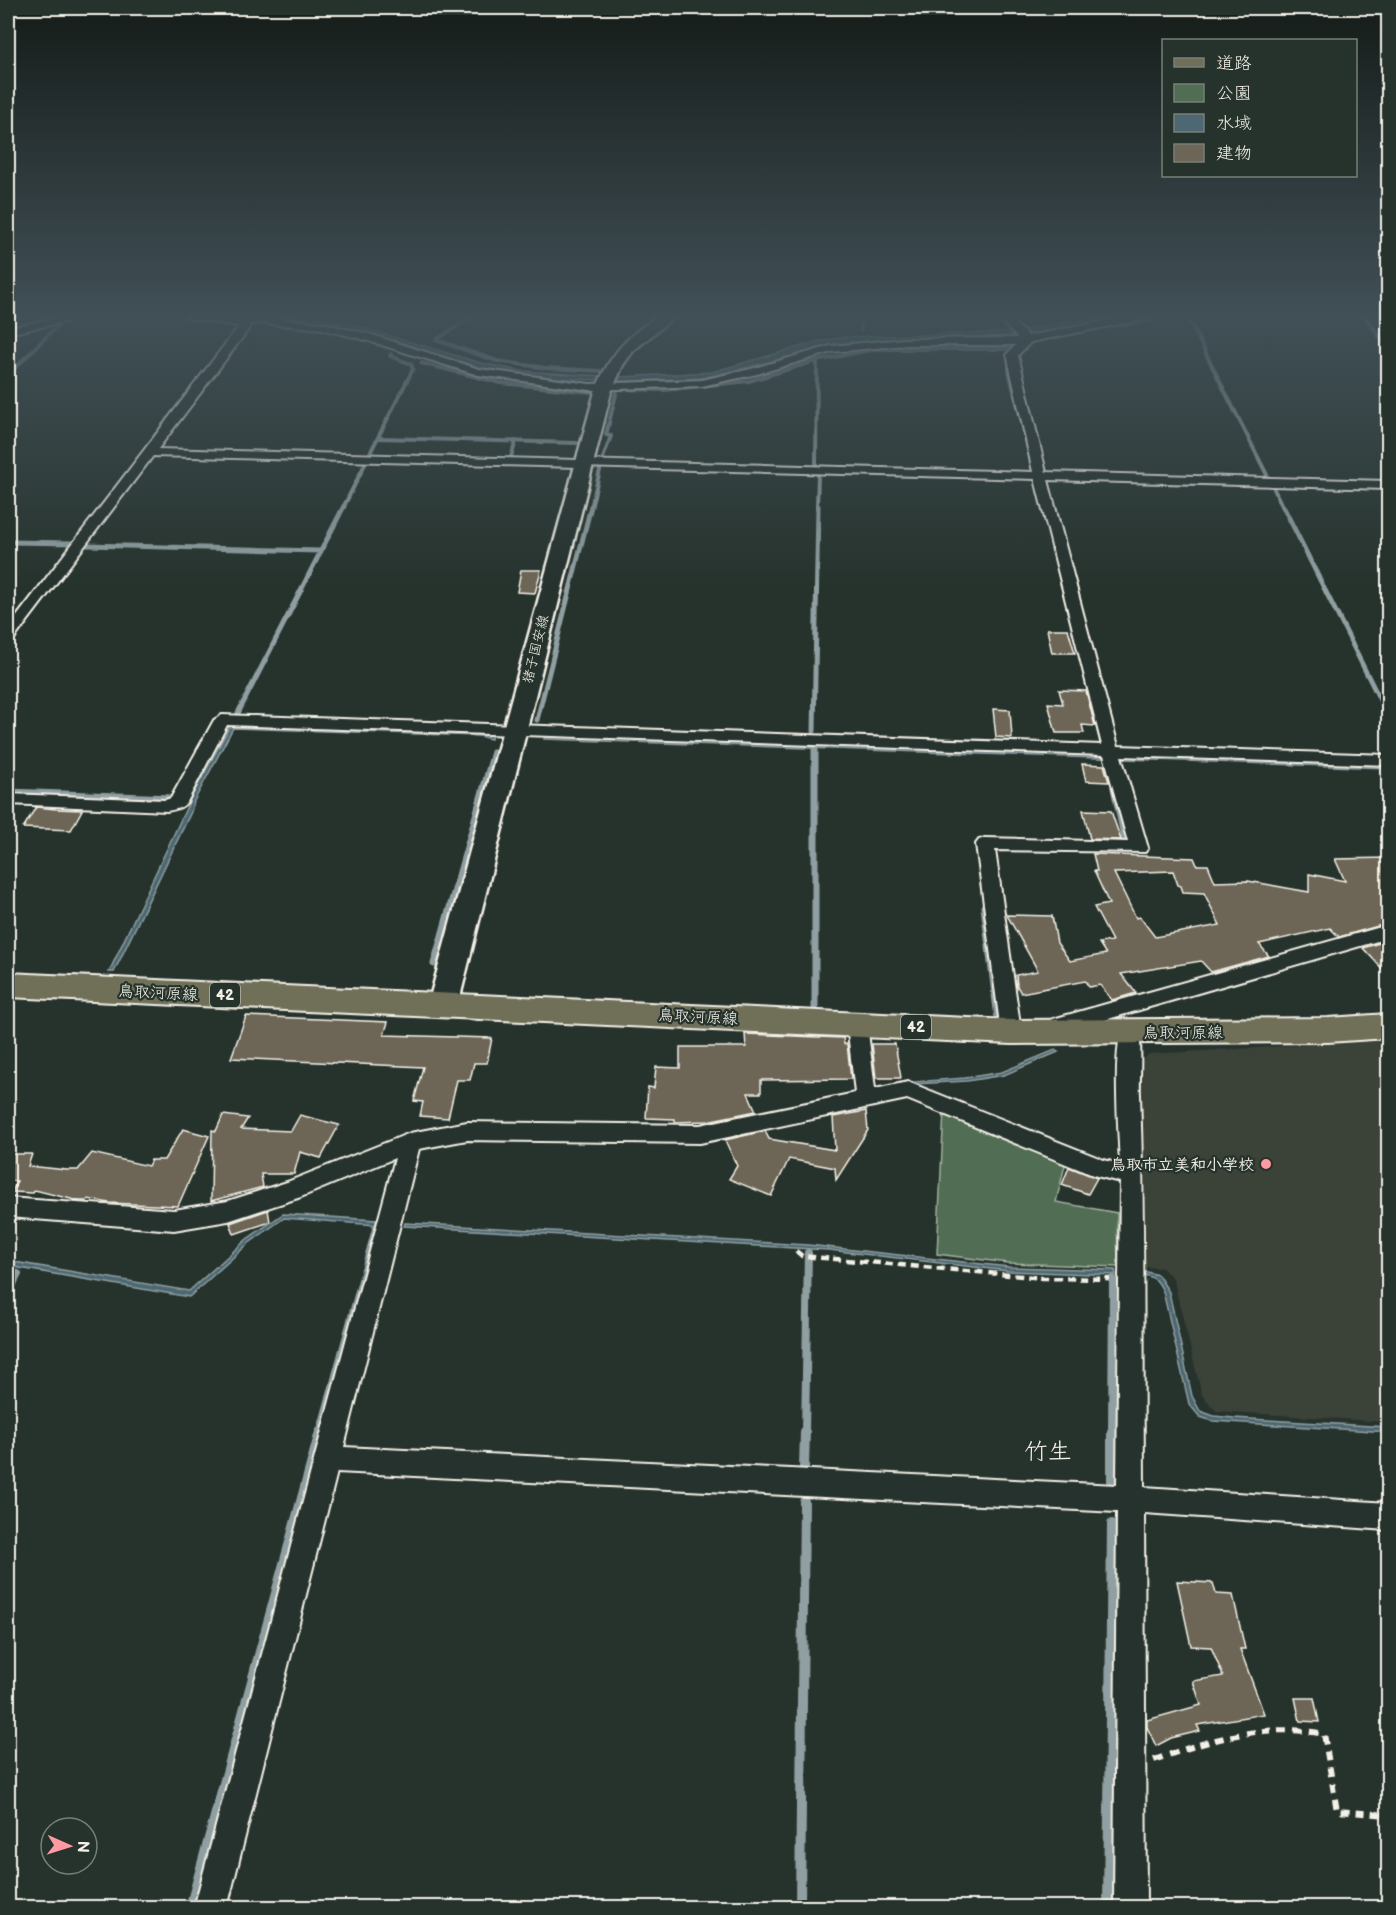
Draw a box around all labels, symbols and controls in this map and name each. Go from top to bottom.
legend [1162,39,1357,177]
text: 道路 [1216,53,1252,74]
text: 公園 [1216,83,1252,104]
text: 水域 [1216,113,1252,134]
text: 建物 [1216,143,1252,164]
street label: 猪子国安線 [519,613,552,685]
street label: 鳥取河原線 [117,982,198,1005]
road number: 42 [210,983,240,1007]
street label: 鳥取河原線 [657,1006,738,1029]
road number: 42 [901,1015,931,1039]
street label: 鳥取河原線 [1143,1024,1223,1043]
place label: 鳥取市立美和小学校 [1110,1156,1254,1175]
marker: 鳥取市立美和小学校 [1259,1157,1273,1171]
district label: 竹生 [1024,1437,1072,1466]
north arrow [39,1816,99,1876]
text: N [73,1840,92,1853]

